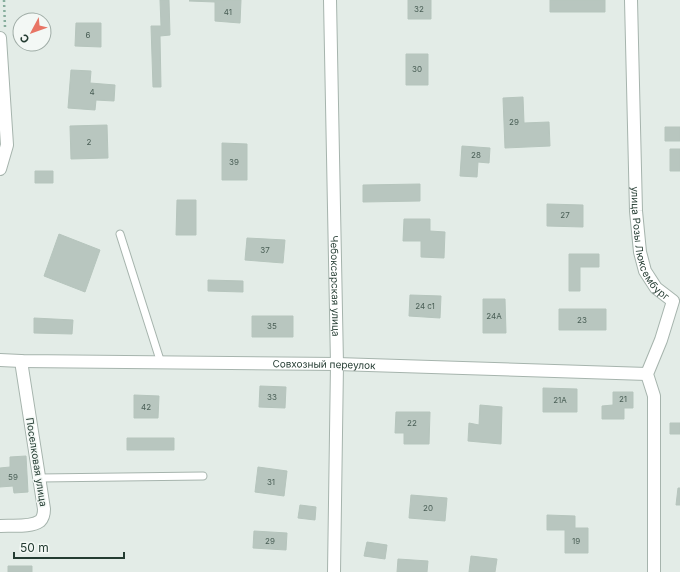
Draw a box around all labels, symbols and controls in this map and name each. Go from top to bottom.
house number: 32 [414,4,424,14]
house number: 41 [224,7,232,17]
north arrow [12,12,52,52]
house number: 6 [86,30,91,40]
text: С [16,31,32,46]
house number: 30 [412,64,422,74]
house number: 4 [89,87,95,97]
house number: 29 [509,117,519,127]
house number: 2 [87,137,92,147]
house number: 28 [471,150,481,160]
house number: 39 [229,157,239,167]
street label: улица Розы Люксембург [629,186,672,303]
house number: 27 [560,210,570,220]
street label: Чебоксарская улица [329,235,342,337]
house number: 37 [260,245,270,255]
house number: 24 с1 [415,301,435,311]
house number: 24А [486,311,502,321]
house number: 23 [577,315,587,325]
house number: 35 [267,321,277,331]
street label: Совхозный переулок [272,357,376,371]
house number: 33 [267,392,277,402]
house number: 21 [619,394,627,404]
house number: 21А [553,395,567,405]
house number: 42 [141,402,151,412]
street label: Поселковая улица [24,417,50,507]
house number: 22 [407,418,417,428]
house number: 59 [8,472,18,482]
house number: 31 [267,477,275,487]
house number: 20 [423,503,433,513]
scale bar [14,534,124,560]
house number: 29 [265,536,275,546]
house number: 19 [572,536,580,546]
text: 50 m [20,540,49,555]

